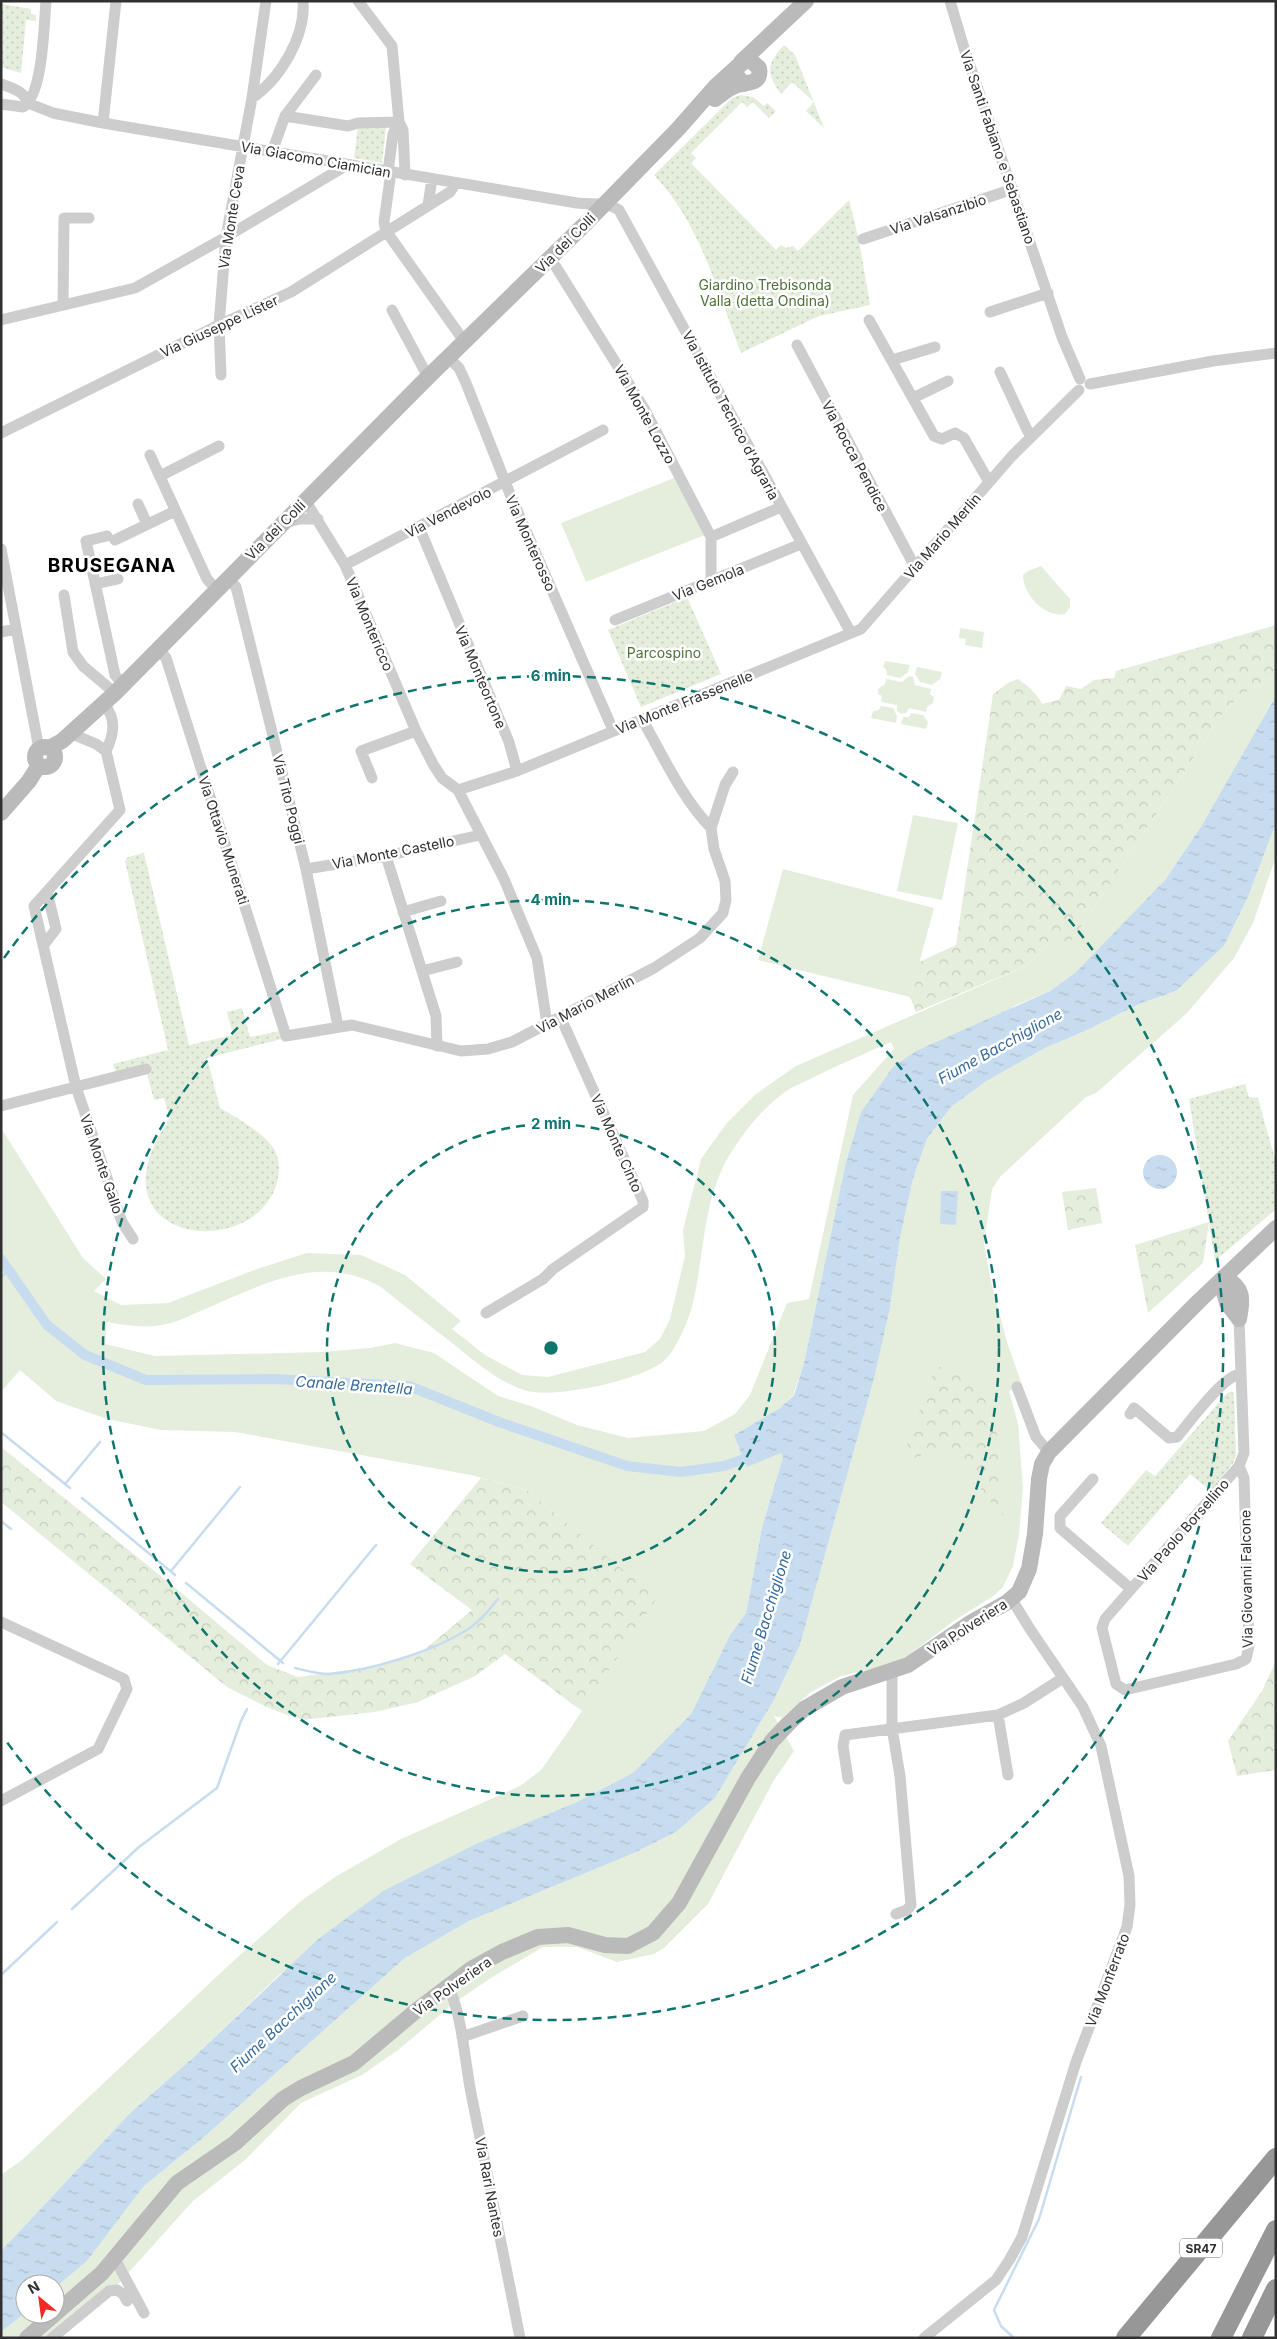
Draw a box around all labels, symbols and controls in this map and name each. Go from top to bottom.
street label: Via Santi Fabiano e Sebastiano [957,48,1039,246]
street label: Via Giacomo Ciamician [240,137,392,181]
street label: Via Monte Ceva [214,164,248,270]
street label: Via Valsanzibio [888,190,988,238]
street label: Via dei Colli [532,210,598,276]
park label: Giardino Trebisonda Valla (detta Ondina) [698,276,832,309]
street label: Via Giuseppe Lister [157,291,281,361]
street label: Via Istituto Tecnico d'Agraria [679,327,783,503]
street label: Via Monte Lozzo [611,362,679,466]
street label: Via Rocca Pendice [819,398,891,514]
street label: Via Vendevolo [402,483,494,541]
street label: Via Mario Merlin [900,490,984,582]
street label: Via Monterosso [502,492,560,594]
street label: Via dei Colli [242,497,308,563]
district label: BRUSEGANA [48,554,176,577]
street label: Via Gemola [670,560,746,604]
street label: Via Montericco [343,575,397,673]
street label: Via Monteortone [452,623,510,731]
park label: Parcospino [627,644,701,661]
text: 6 min [531,666,571,685]
street label: Via Monte Frassenelle [613,667,755,737]
street label: Via Tito Poggi [270,752,308,846]
street label: Via Ottavio Munerati [195,774,253,906]
street label: Via Monte Castello [331,832,455,872]
text: 4 min [531,890,571,909]
street label: Via Mario Merlin [533,971,637,1037]
water label: Fiume Bacchiglione [935,1004,1065,1088]
street label: Via Monte Cinto [588,1091,646,1195]
street label: Via Monte Gallo [77,1112,127,1216]
text: 2 min [531,1114,571,1133]
centre of rings [542,1339,560,1357]
water label: Canale Brentella [295,1371,413,1399]
street label: Via Paolo Borsellino [1134,1475,1232,1585]
street label: Via Giovanni Falcone [1236,1510,1256,1648]
water label: Fiume Bacchiglione [737,1548,795,1686]
street label: Via Polveriera [924,1595,1010,1659]
street label: Via Monferrato [1081,1931,1133,2029]
street label: Via Polveriera [410,1953,494,2019]
water label: Fiume Bacchiglione [226,1968,340,2076]
street label: Via Rari Nantes [472,2136,508,2238]
road number: SR47 [1180,2238,1222,2258]
north arrow [15,2274,65,2324]
text: N [25,2277,42,2297]

